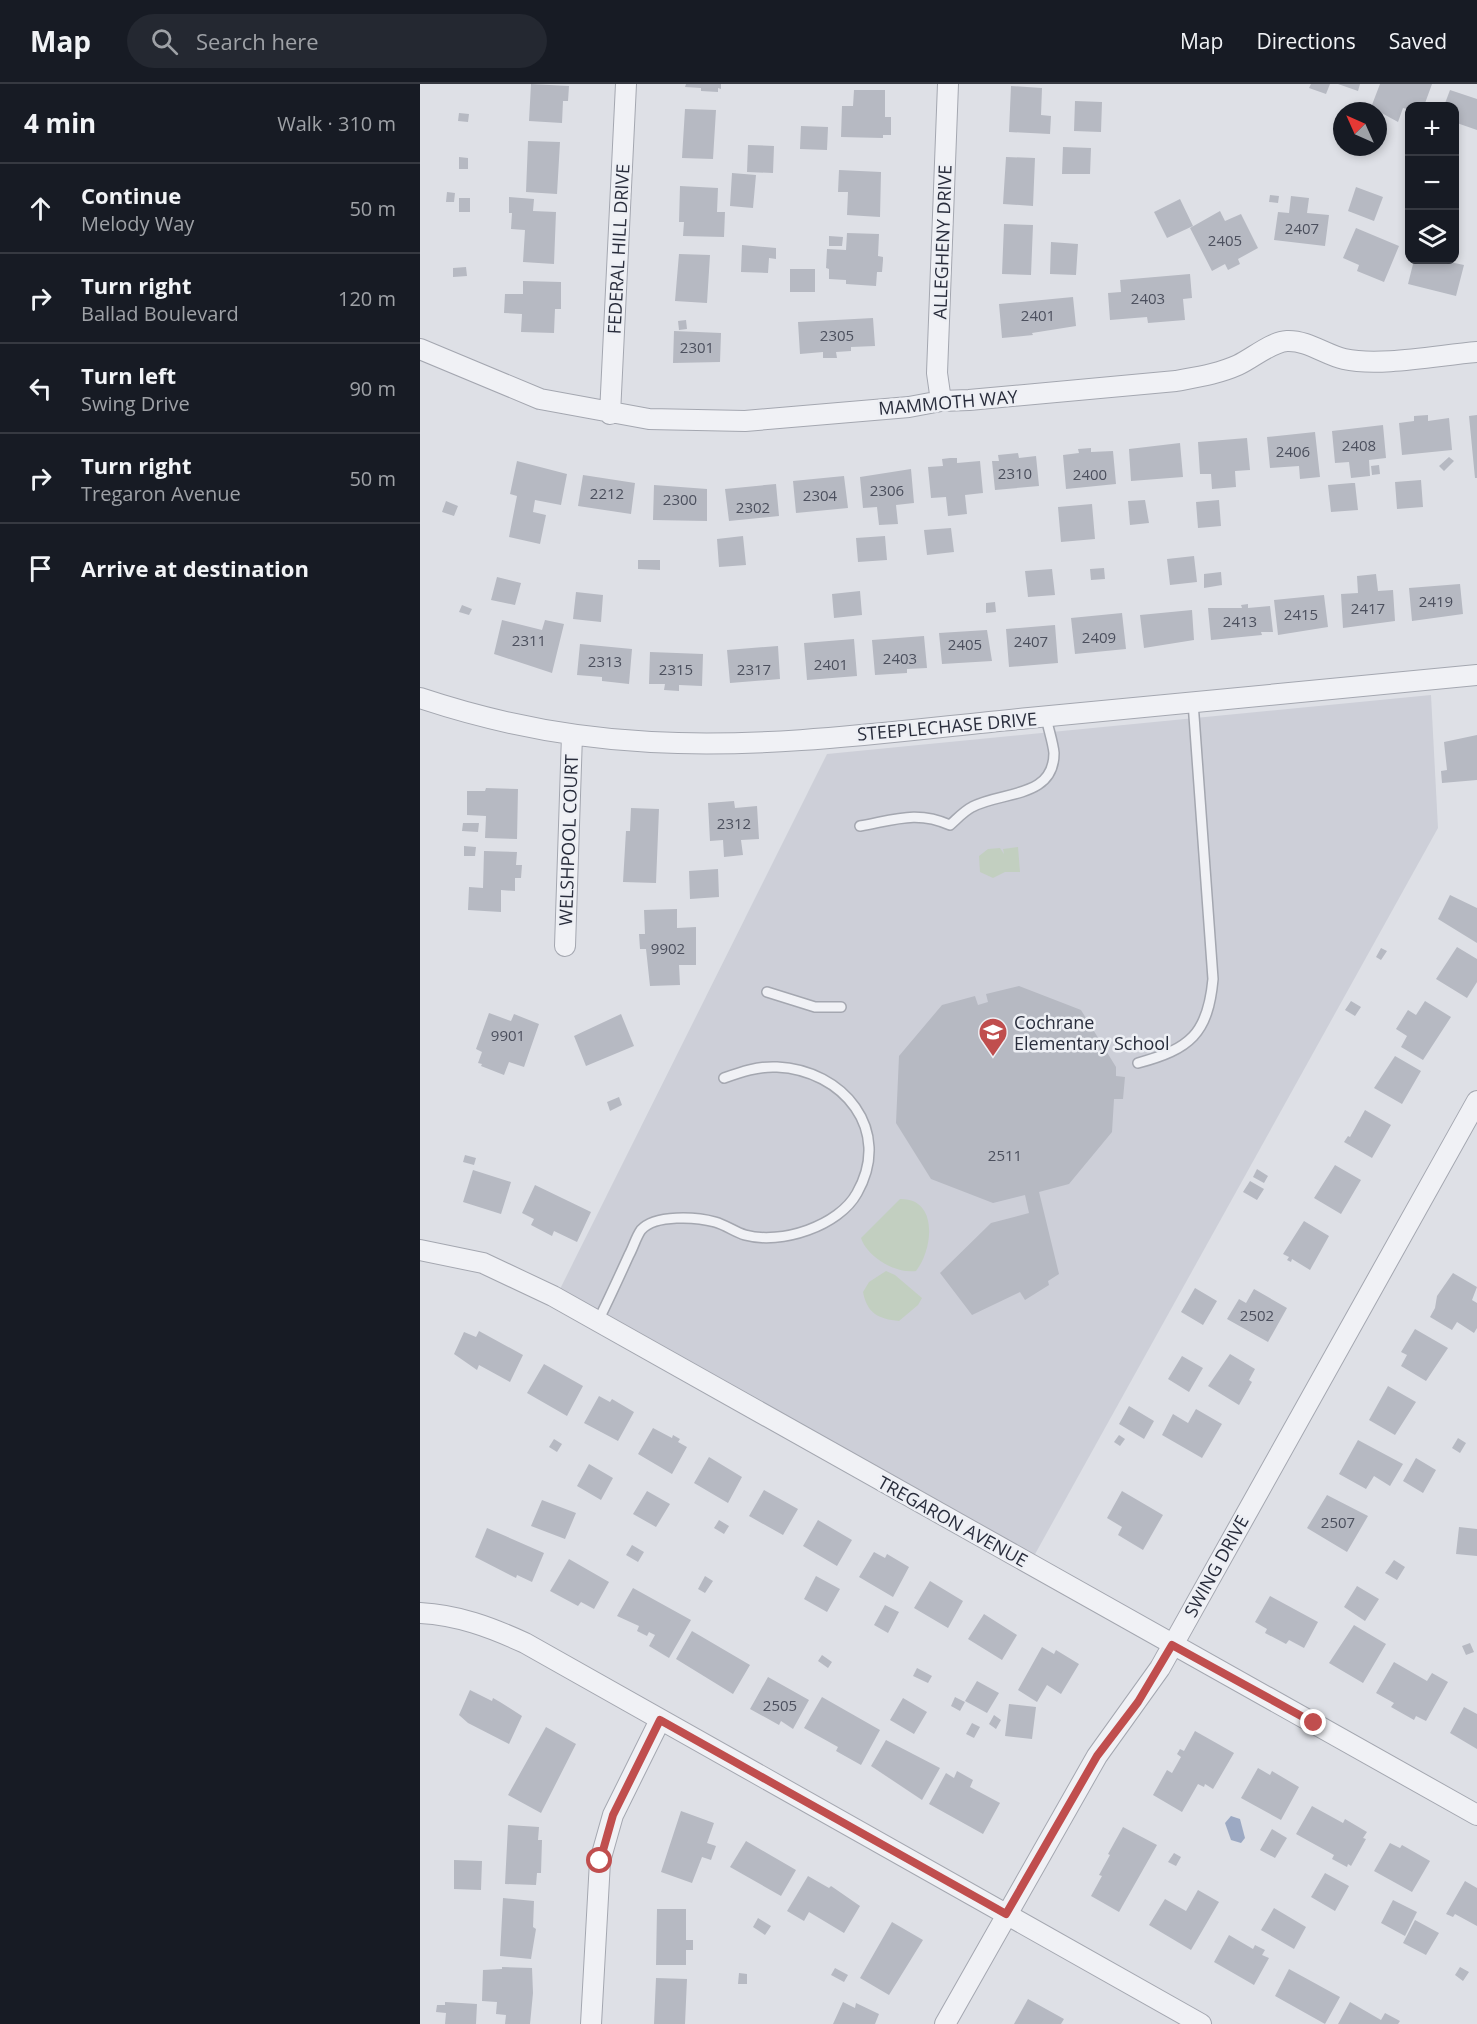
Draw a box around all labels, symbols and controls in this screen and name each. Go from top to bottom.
search box [127,14,547,68]
text: Map [30,22,91,60]
icon: search [148,25,181,58]
text: Search here [196,26,319,56]
text: Map [1180,27,1223,55]
text: Directions [1256,27,1356,55]
text: Saved [1389,27,1447,55]
north arrow [1333,102,1387,156]
map controls [1405,102,1459,264]
button: + [1405,102,1459,156]
text: 4 min [24,105,96,141]
text: Walk · 310 m [277,110,396,137]
button: − [1405,156,1459,210]
street label: FEDERAL HILL DRIVE [602,163,634,335]
street label: ALLEGHENY DRIVE [927,164,957,320]
text: Continue [81,180,181,210]
icon: ahead [24,192,57,225]
text: 50 m [349,195,396,222]
text: Melody Way [81,210,194,237]
button: layers [1405,210,1459,264]
house number: 2407 [1285,218,1319,238]
house number: 2405 [1208,230,1242,250]
text: Turn right [81,270,192,300]
icon: right [24,282,57,315]
text: 120 m [338,285,396,312]
house number: 2403 [1131,288,1165,308]
text: Ballad Boulevard [81,300,239,327]
house number: 2401 [1021,305,1055,325]
house number: 2305 [820,325,854,345]
house number: 2301 [680,337,714,357]
text: Turn left [81,360,176,390]
icon: left [24,372,57,405]
text: 90 m [349,375,396,402]
street label: MAMMOTH WAY [877,384,1020,420]
text: Swing Drive [81,390,190,417]
house number: 2408 [1342,435,1376,455]
house number: 2406 [1276,441,1310,461]
text: Turn right [81,450,192,480]
icon: right [24,462,57,495]
house number: 2310 [998,463,1032,483]
house number: 2400 [1073,464,1107,484]
text: 50 m [349,465,396,492]
text: Tregaron Avenue [81,480,241,507]
house number: 2306 [870,480,904,500]
house number: 2212 [590,483,624,503]
house number: 2304 [803,485,838,505]
house number: 2300 [663,489,697,509]
house number: 2302 [736,497,770,517]
icon: arrive [24,552,57,585]
text: Arrive at destination [81,553,309,583]
house number: 2419 [1419,591,1453,611]
house number: 2417 [1351,598,1385,618]
house number: 2415 [1284,604,1318,624]
house number: 2413 [1223,611,1257,631]
house number: 2409 [1082,627,1116,647]
house number: 2311 [512,630,546,650]
house number: 2407 [1014,631,1048,651]
house number: 2405 [948,634,982,654]
house number: 2403 [883,648,917,668]
house number: 2313 [588,651,622,671]
house number: 2401 [814,654,848,674]
house number: 2315 [659,659,693,679]
house number: 2317 [737,659,771,679]
street label: STEEPLECHASE DRIVE [856,706,1038,746]
street label: WELSHPOOL COURT [553,754,583,926]
house number: 2312 [717,813,751,833]
house number: 9902 [651,938,685,958]
place label: Cochrane Elementary School [1014,1010,1170,1055]
school or university icon: Cochrane Elementary School [977,1016,1009,1058]
house number: 9901 [491,1025,525,1045]
house number: 2511 [988,1145,1022,1165]
house number: 2502 [1240,1305,1274,1325]
street label: TREGARON AVENUE [874,1470,1032,1572]
street label: SWING DRIVE [1178,1511,1254,1621]
house number: 2507 [1321,1512,1355,1532]
house number: 2505 [763,1695,797,1715]
route end [1300,1709,1326,1735]
route start [586,1847,612,1873]

